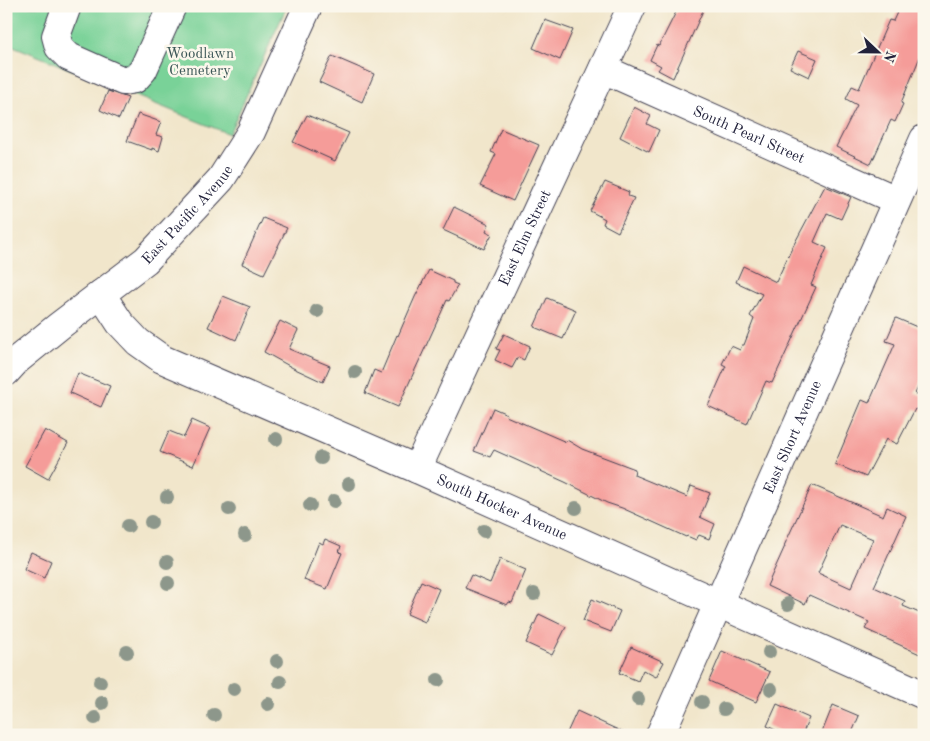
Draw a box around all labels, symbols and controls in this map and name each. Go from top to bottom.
north arrow [852,28,902,78]
park label: Woodlawn Cemetery [166,47,234,79]
text: N [881,49,898,64]
street label: South Pearl Street [690,104,806,167]
street label: East Pacific Avenue [140,163,237,268]
street label: East Elm Street [497,188,554,289]
street label: East Short Avenue [762,379,825,496]
street label: South Hocker Avenue [434,473,569,544]

